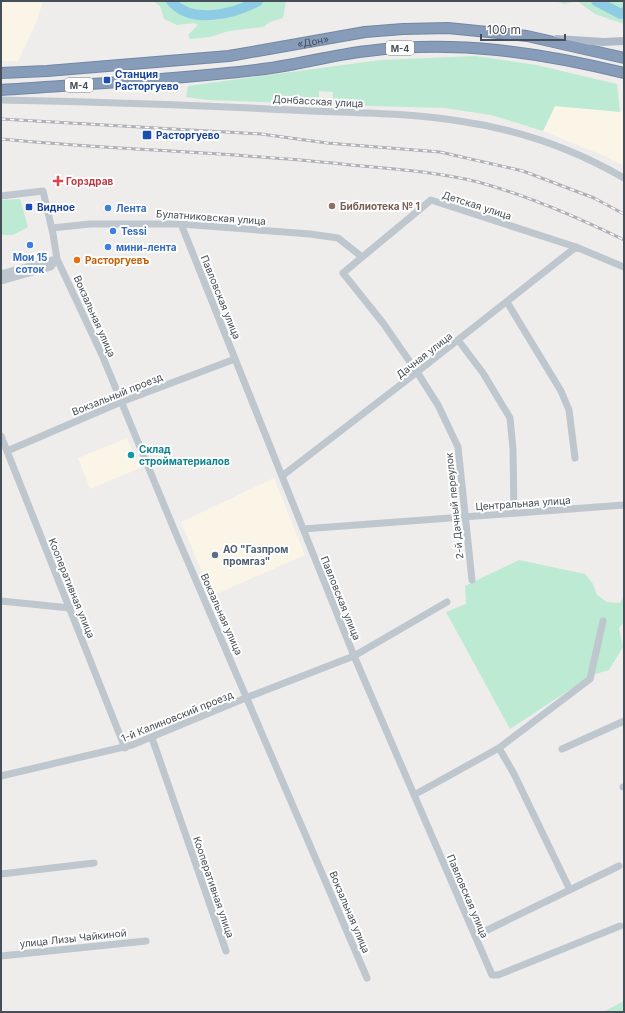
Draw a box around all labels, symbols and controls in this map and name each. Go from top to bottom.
scale bar [481,16,565,42]
text: 100 m [487,22,521,37]
street label: «Дон» [296,32,330,50]
road number: М-4 [386,41,414,55]
place label: Станция Расторгуево [115,68,179,93]
marker: Станция Расторгуево [102,75,112,85]
road number: М-4 [65,78,93,92]
street label: Донбасская улица [272,93,364,109]
marker: Расторгуево [141,129,153,141]
place label: Расторгуево [156,129,220,142]
place label: Горздрав [66,175,114,187]
marker: Горздрав [53,176,63,186]
street label: Детская улица [441,188,513,222]
place label: Библиотека № 1 [340,200,420,212]
place label: Видное [37,201,75,213]
marker: Библиотека № 1 [327,201,337,211]
marker: Видное [24,202,34,212]
place label: Лента [116,202,147,214]
marker: Лента [103,203,113,213]
street label: Булатниковская улица [156,207,266,227]
place label: Tessi [121,225,147,237]
marker: Tessi [108,226,118,236]
marker: Мои 15 соток [25,240,35,250]
place label: мини-лента [116,241,177,253]
marker: мини-лента [103,242,113,252]
place label: Мои 15 соток [13,251,47,275]
street label: Павловская улица [199,253,243,341]
place label: Расторгуевъ [85,254,150,267]
marker: Расторгуевъ [72,255,82,265]
street label: Вокзальная улица [72,273,118,359]
street label: Дачная улица [394,329,454,381]
street label: Вокзальный проезд [70,370,164,418]
place label: Склад стройматериалов [139,443,230,467]
marker: Склад стройматериалов [126,450,136,460]
street label: 2-й Дачный переулок [442,452,466,560]
street label: Центральная улица [475,494,571,512]
street label: Кооперативная улица [46,536,98,640]
place label: АО "Газпром промгаз" [223,543,288,567]
marker: АО "Газпром промгаз" [210,550,220,560]
street label: Павловская улица [319,554,363,642]
street label: Вокзальная улица [199,571,245,657]
street label: 1-й Калиновский проезд [119,688,235,744]
street label: Кооперативная улица [191,835,237,939]
street label: Павловская улица [445,852,491,940]
street label: Вокзальная улица [327,869,373,955]
street label: улица Лизы Чайкиной [19,926,127,950]

